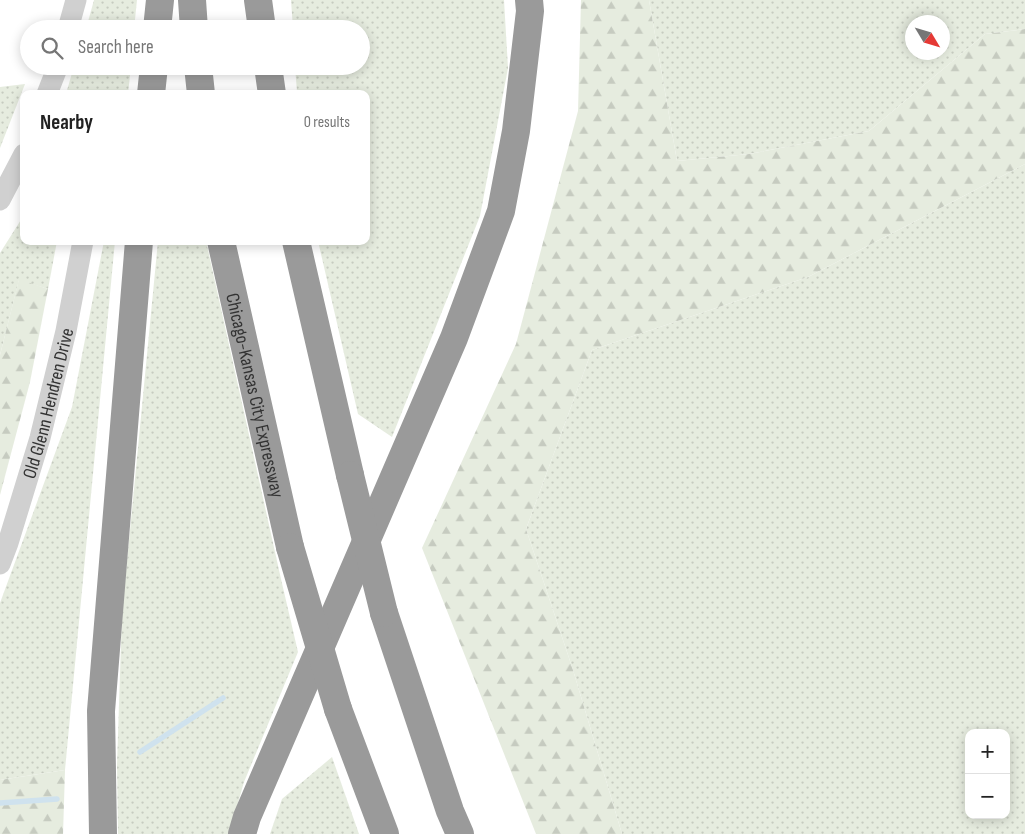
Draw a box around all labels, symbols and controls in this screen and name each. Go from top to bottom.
north arrow [905,15,950,60]
search box [20,20,370,75]
icon: search [38,34,66,62]
text: Search here [78,36,154,59]
text: Nearby [40,110,93,135]
text: 0 results [304,113,350,132]
street label: Chicago-Kansas City Expressway [220,291,289,501]
street label: Old Glenn Hendren Drive [18,326,79,481]
map controls [965,729,1010,819]
button: + [965,729,1010,774]
button: − [965,774,1010,819]

